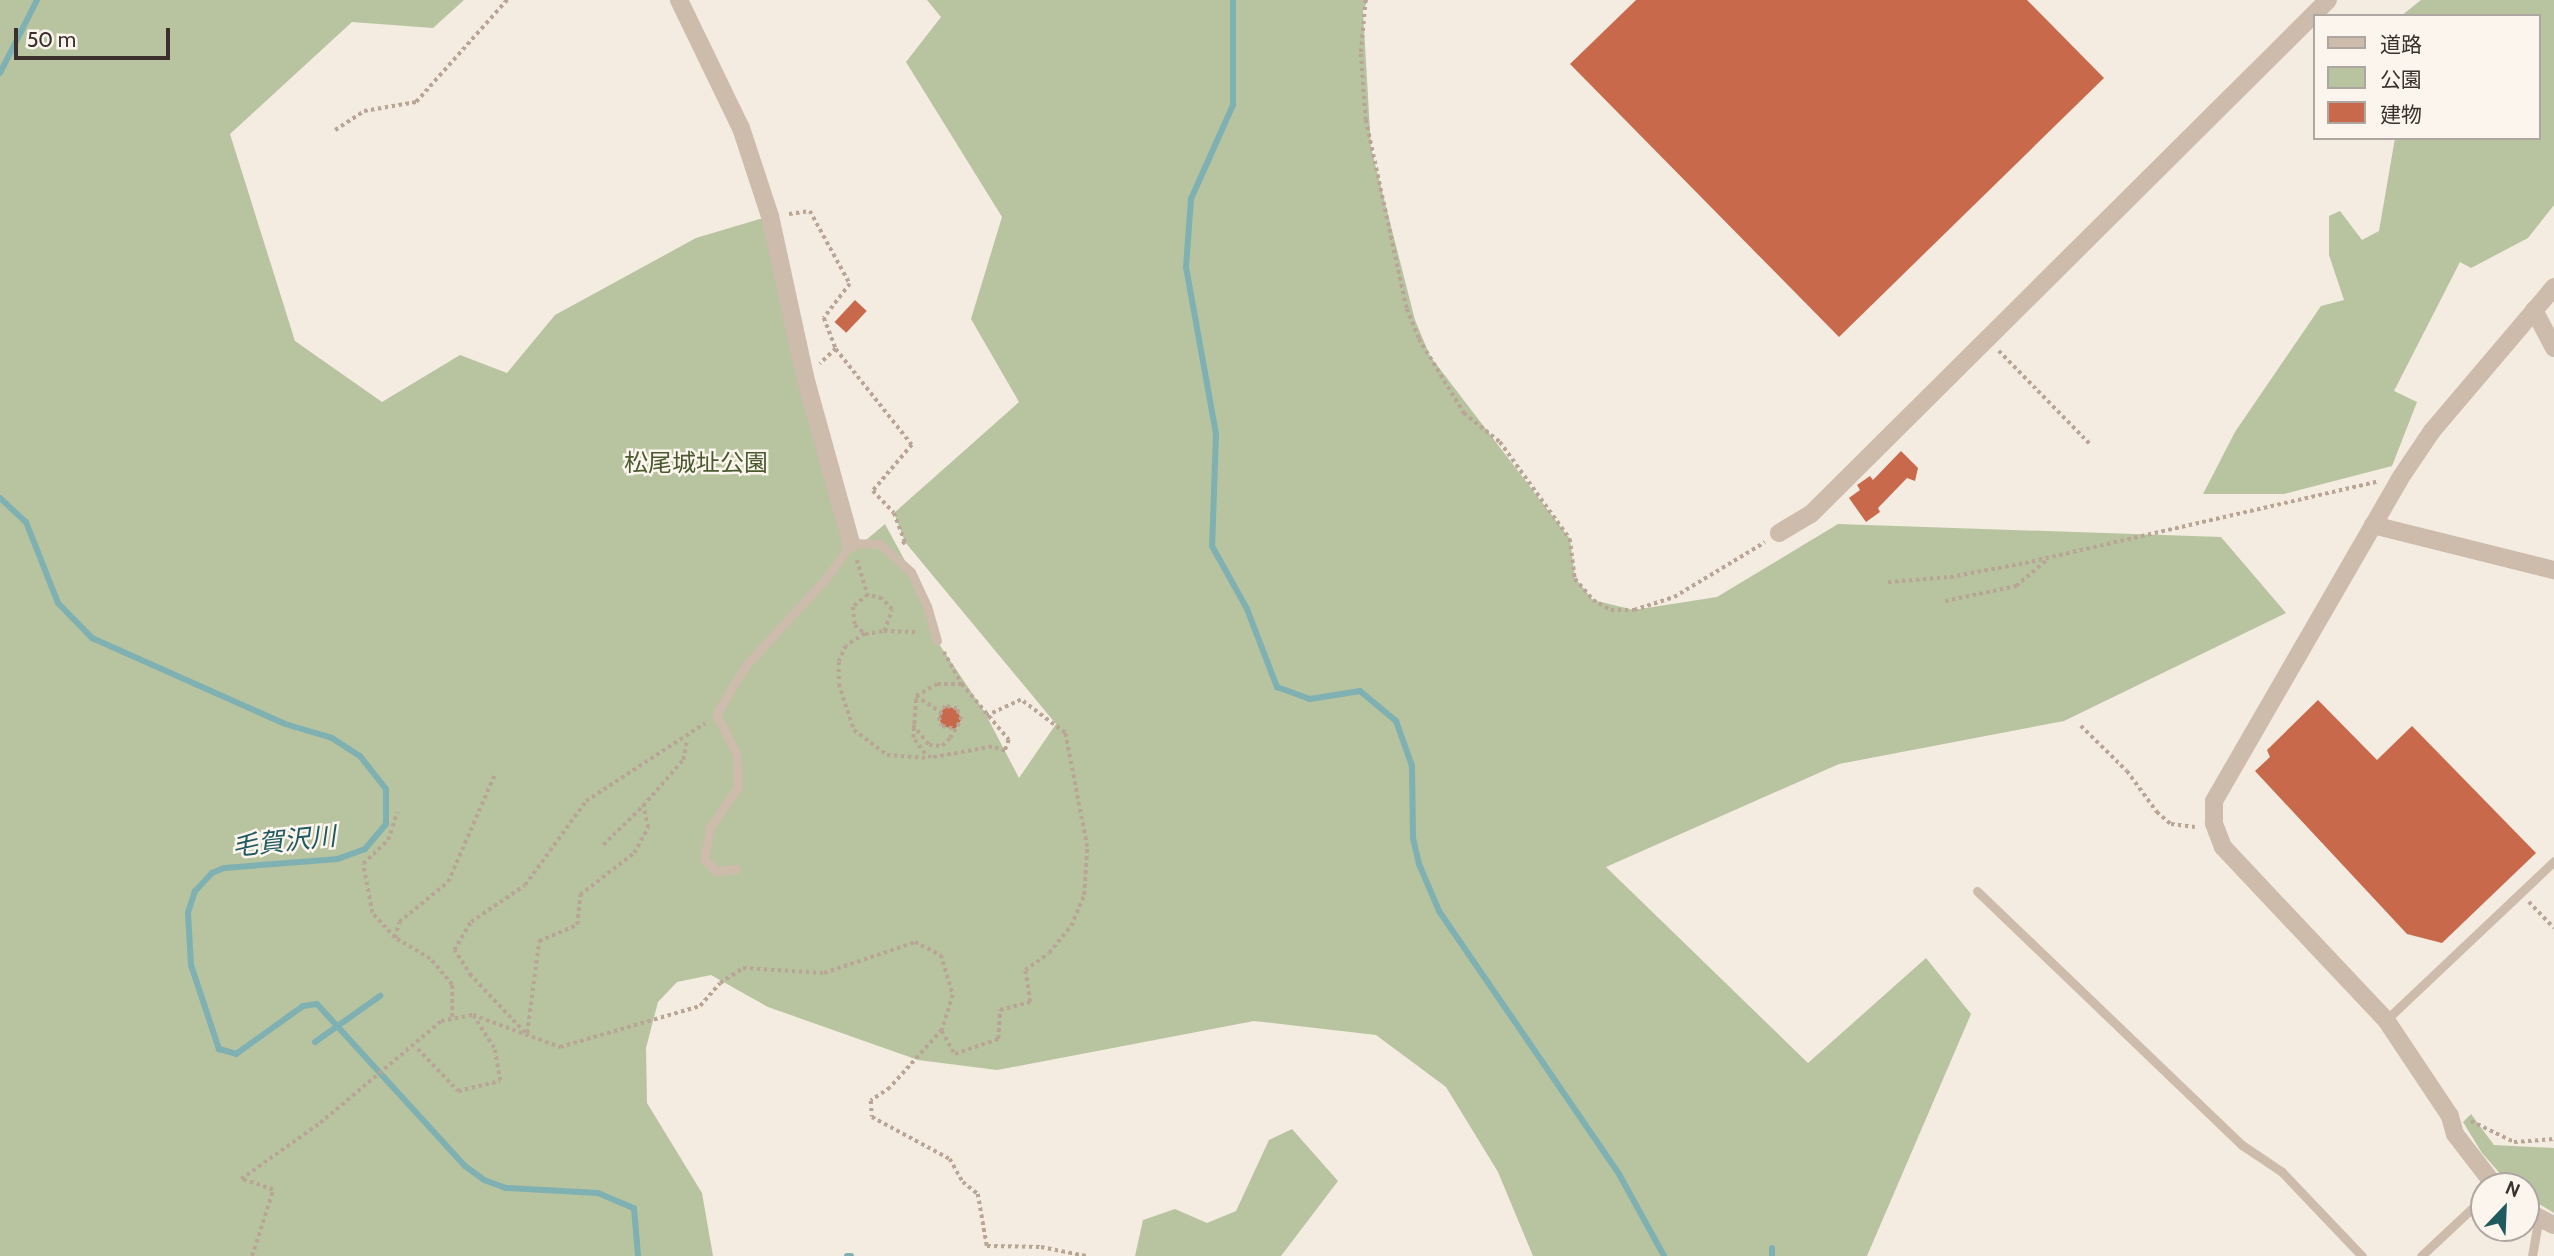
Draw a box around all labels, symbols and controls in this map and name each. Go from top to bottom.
scale bar [18,14,173,58]
legend [2312,14,2540,140]
text: 50 m [27,27,76,52]
text: 道路 [2380,32,2422,57]
text: 公園 [2380,67,2422,92]
text: 建物 [2380,102,2422,127]
park label: 松尾城址公園 [624,449,768,477]
water label: 毛賀沢川 [231,821,337,863]
north arrow [2470,1172,2540,1242]
text: N [2502,1176,2523,1202]

